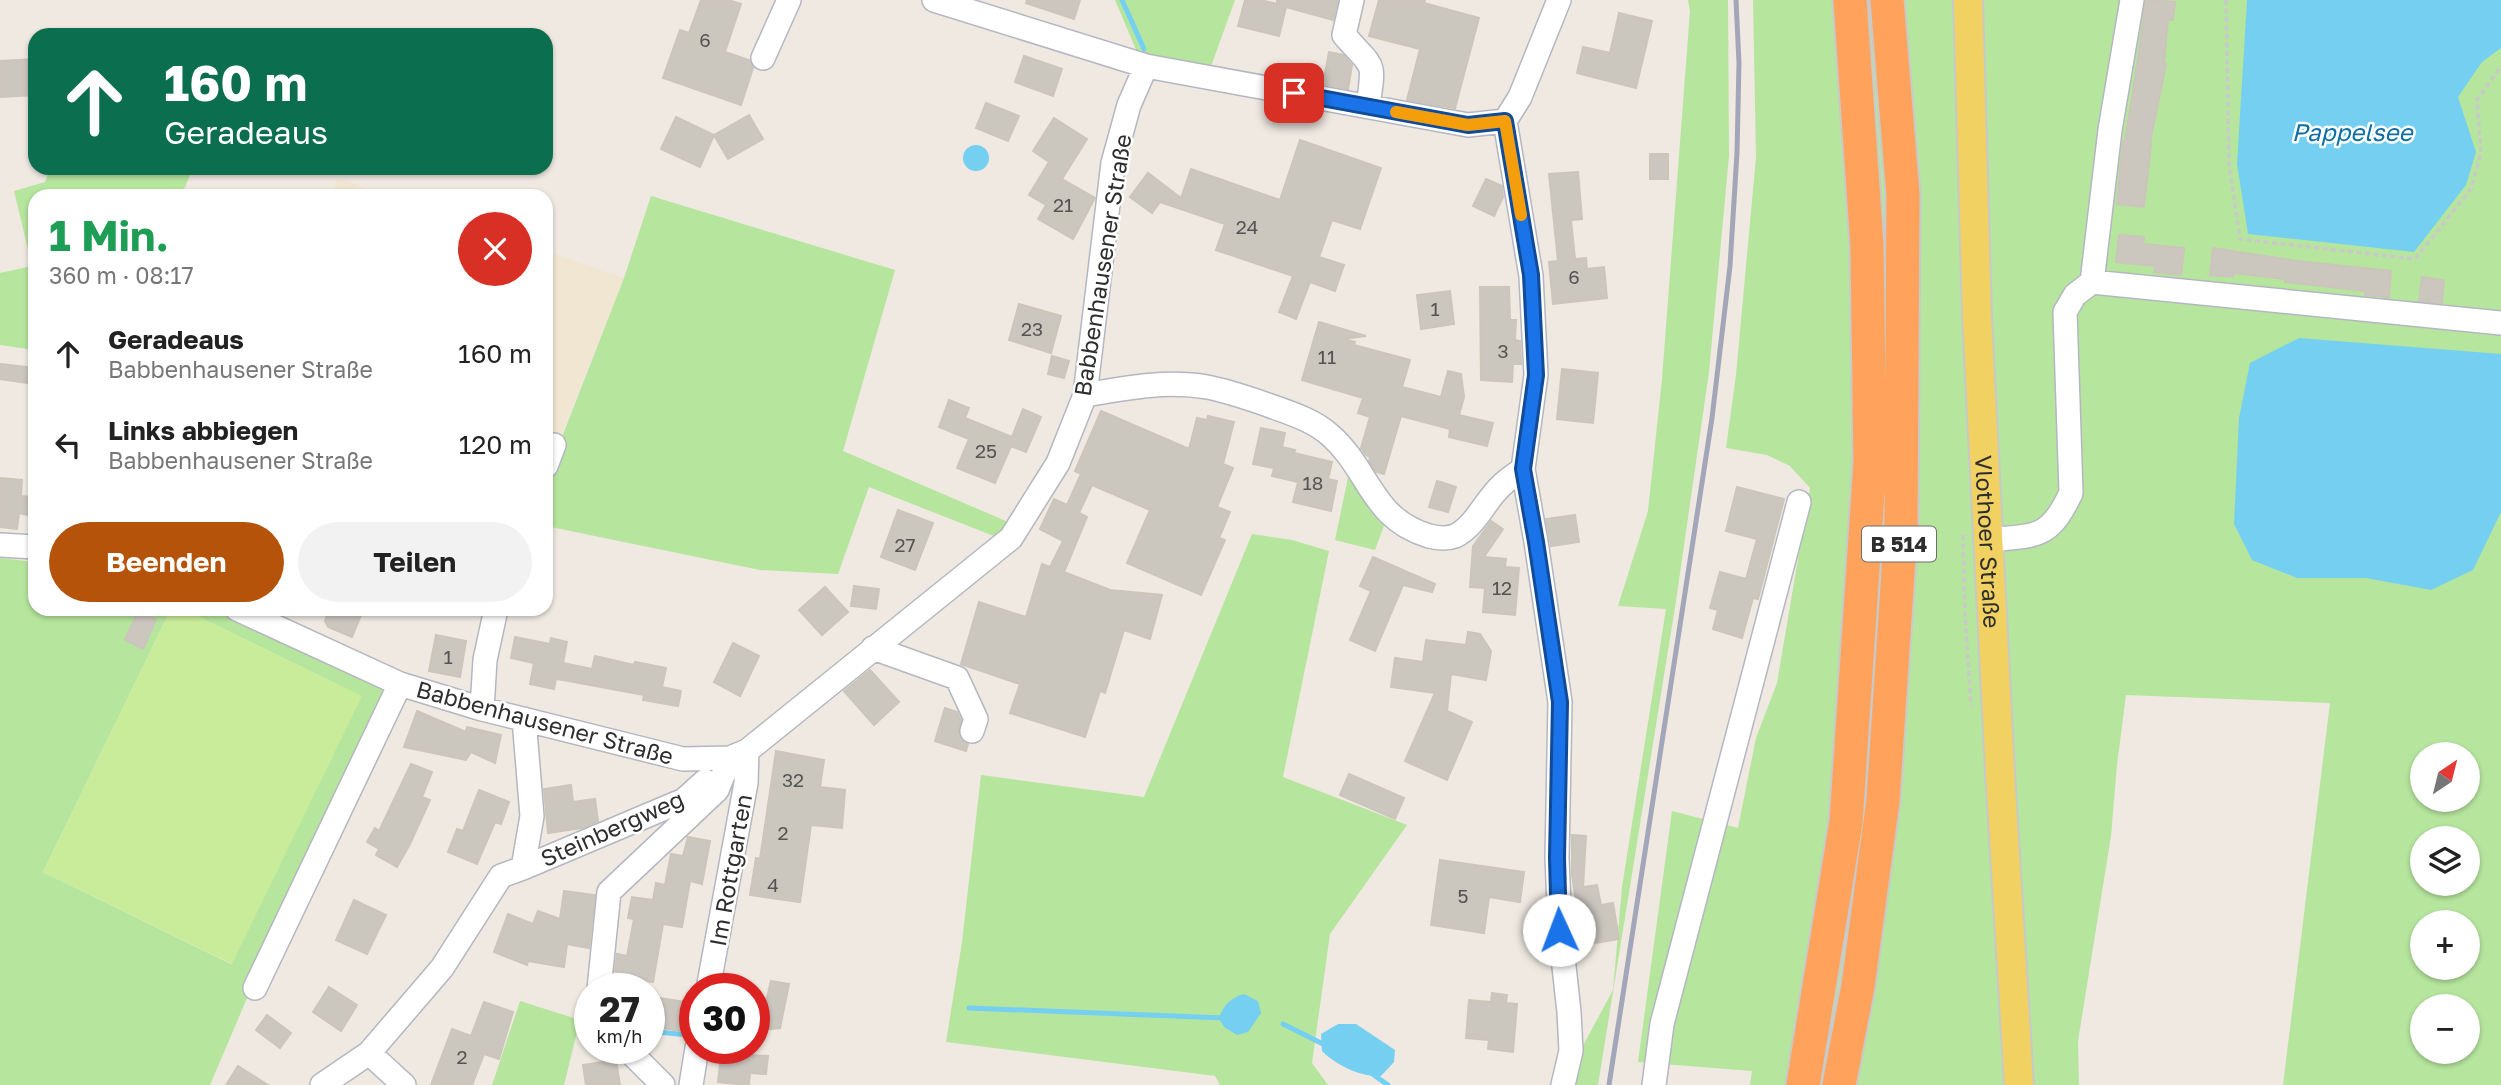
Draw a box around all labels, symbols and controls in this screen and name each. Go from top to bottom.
house number: 6 [699,28,711,51]
text: 160 m [164,53,307,112]
icon: ahead [49,56,140,147]
pin [1264,63,1324,123]
icon: arrive [1275,74,1313,112]
text: Geradeaus [164,113,328,151]
water label: Pappelsee [2292,117,2414,146]
street label: Babbenhausener Straße [1067,132,1137,398]
house number: 21 [1053,193,1073,216]
text: 1 Min. [49,210,169,260]
button: close [458,212,532,286]
house number: 24 [1236,215,1258,238]
text: 360 m · 08:17 [49,261,194,289]
house number: 6 [1568,265,1580,288]
house number: 1 [1430,297,1440,320]
house number: 23 [1021,317,1043,340]
text: Geradeaus [108,324,244,355]
icon: ahead [49,335,87,373]
text: 160 m [458,338,532,369]
house number: 3 [1497,339,1509,362]
house number: 11 [1318,345,1336,368]
text: Babbenhausener Straße [108,355,373,383]
text: Links abbiegen [108,415,298,446]
icon: left [49,426,87,464]
text: 120 m [459,429,532,460]
house number: 25 [975,439,997,462]
text: Babbenhausener Straße [108,446,373,474]
street label: Vlothoer Straße [1970,454,2007,629]
house number: 18 [1303,471,1323,494]
button: Beenden [49,522,284,602]
button: Teilen [298,522,532,602]
road number: B 514 [1862,526,1936,562]
house number: 27 [894,533,916,556]
house number: 12 [1492,576,1512,599]
house number: 1 [443,645,453,668]
street label: Babbenhausener Straße [413,674,677,770]
north arrow [2410,742,2480,812]
map controls [2410,742,2480,1064]
house number: 32 [782,768,804,791]
street label: Steinbergweg [536,784,688,872]
street label: Im Rottgarten [703,792,757,948]
house number: 2 [777,821,789,844]
button: layers [2410,826,2480,896]
house number: 4 [767,873,779,896]
house number: 5 [1457,884,1469,907]
position arrow [1522,893,1596,967]
button: + [2410,910,2480,980]
speed limit sign: 30 [679,973,770,1064]
text: 27 [599,988,640,1030]
button: − [2410,994,2480,1064]
text: km/h [597,1025,642,1047]
house number: 2 [456,1045,468,1068]

